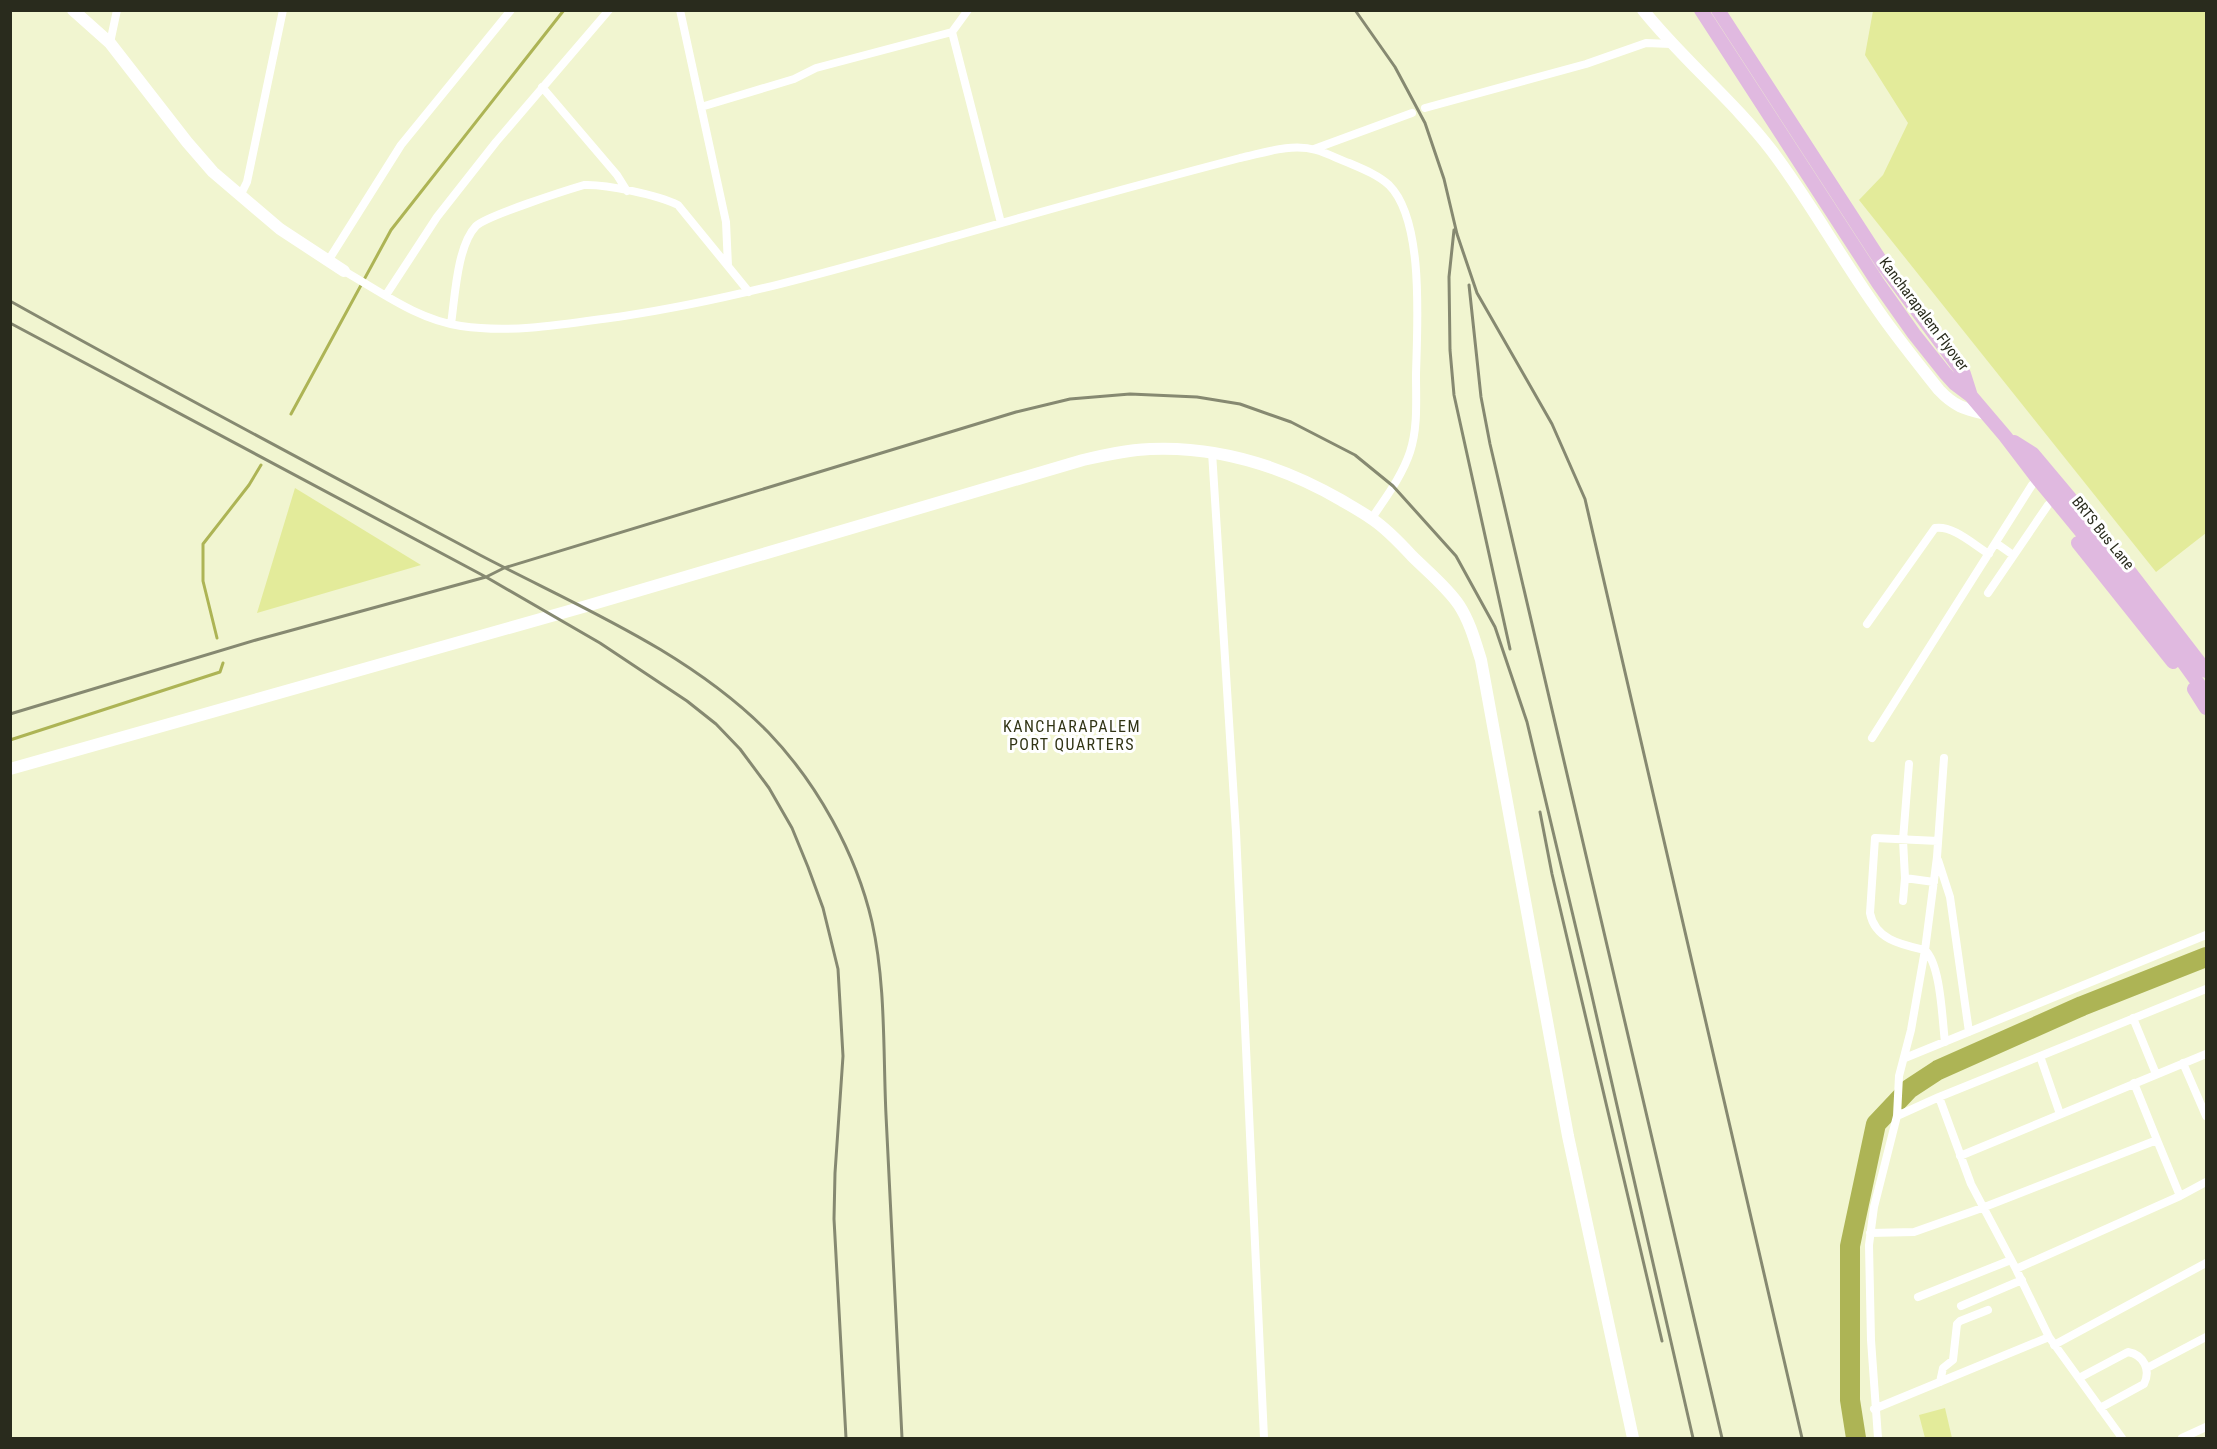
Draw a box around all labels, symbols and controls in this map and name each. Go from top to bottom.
street label: Kancharapalem Flyover [1875,254,1973,375]
street label: BRTS Bus Lane [2068,493,2138,573]
district label: KANCHARAPALEM PORT QUARTERS [1003,717,1141,754]

